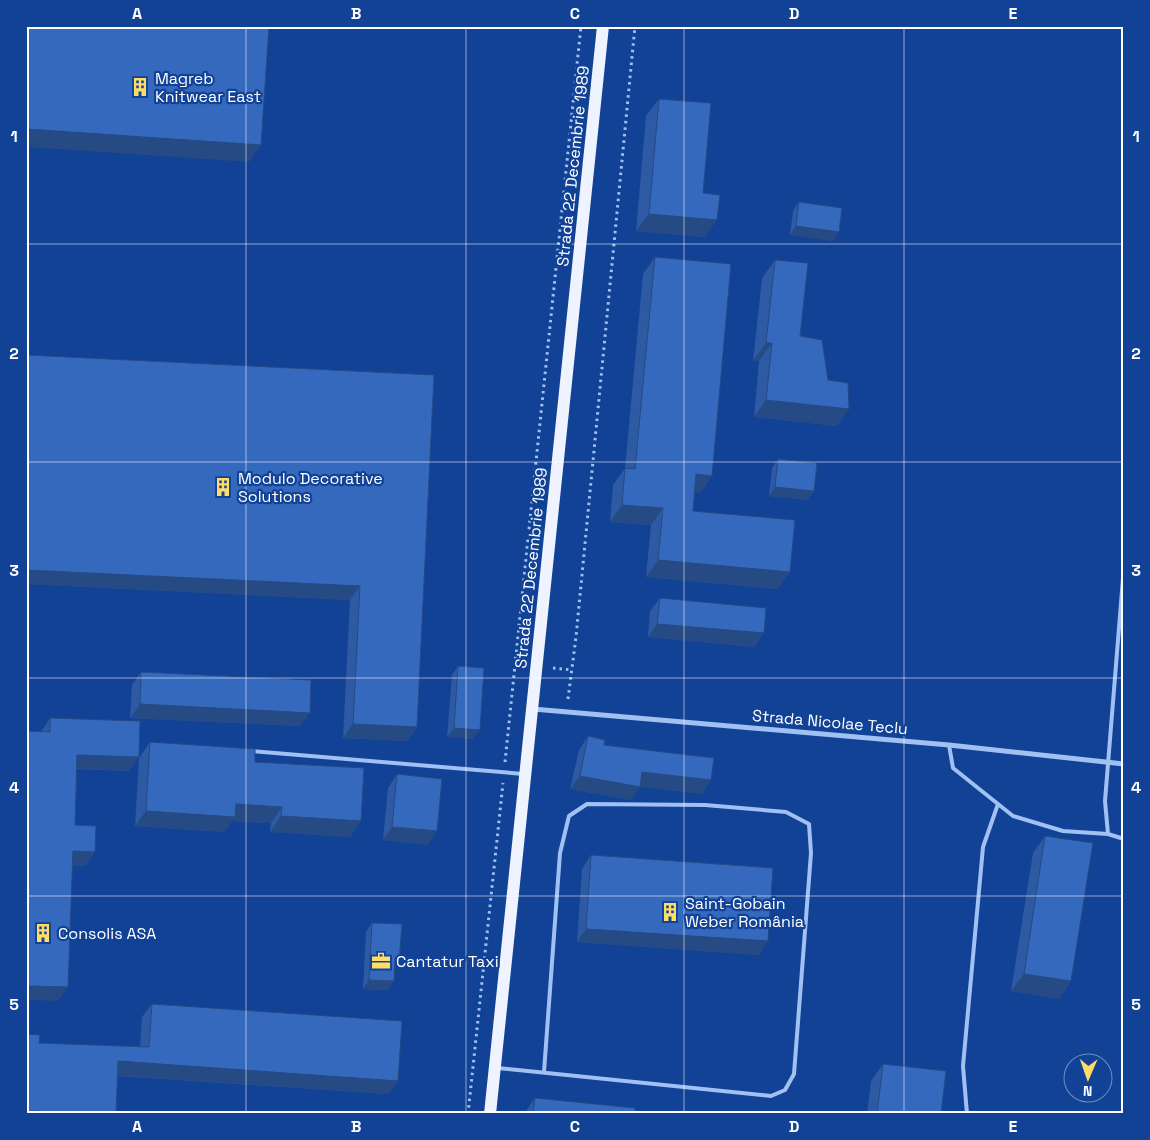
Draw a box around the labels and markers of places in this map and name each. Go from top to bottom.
place label: Magreb Knitwear East [155,68,261,107]
building icon: Magreb Knitwear East [129,76,151,98]
place label: Modulo Decorative Solutions [238,468,383,507]
building icon: Modulo Decorative Solutions [212,476,234,498]
place label: Saint-Gobain Weber România [685,893,804,932]
building icon: Saint-Gobain Weber România [659,901,681,923]
building icon: Consolis ASA [32,922,54,944]
place label: Consolis ASA [58,923,156,944]
office icon: Cantatur Taxi [370,950,392,972]
place label: Cantatur Taxi [396,951,499,972]

